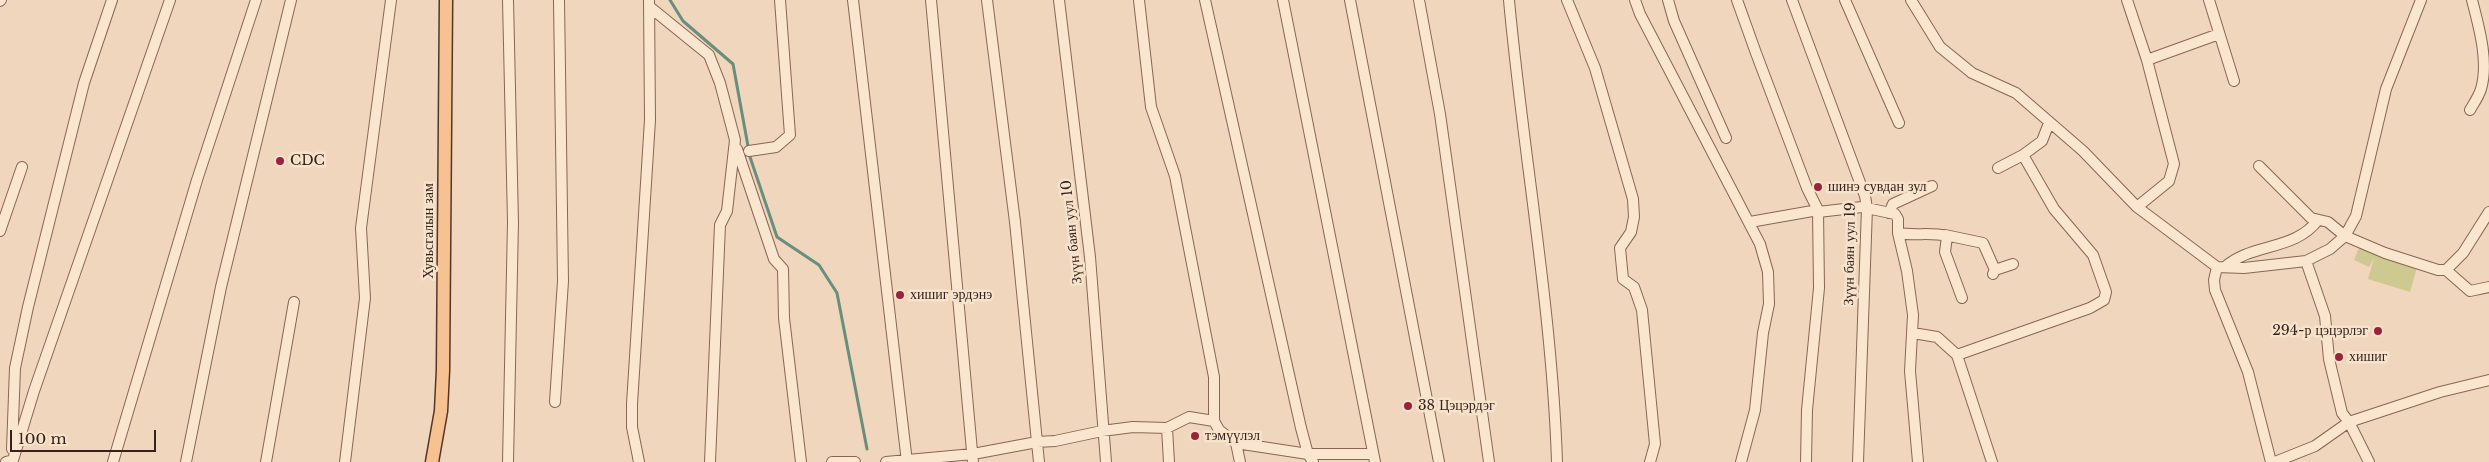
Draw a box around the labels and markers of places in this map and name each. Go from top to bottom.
place label: CDC [290,153,325,169]
marker: CDC [274,155,286,167]
place label: шинэ сувдан зул [1828,179,1927,195]
marker: шинэ сувдан зул [1812,181,1824,193]
place label: хишиг эрдэнэ [910,287,992,303]
marker: хишиг эрдэнэ [894,289,906,301]
place label: 294-р цэцэрлэг [2272,323,2368,339]
marker: 294-р цэцэрлэг [2372,325,2384,337]
place label: хишиг [2349,349,2388,365]
marker: хишиг [2333,351,2345,363]
place label: 38 Цэцэрдэг [1418,398,1495,414]
marker: 38 Цэцэрдэг [1402,400,1414,412]
place label: тэмүүлэл [1205,428,1260,444]
marker: тэмүүлэл [1189,430,1201,442]

